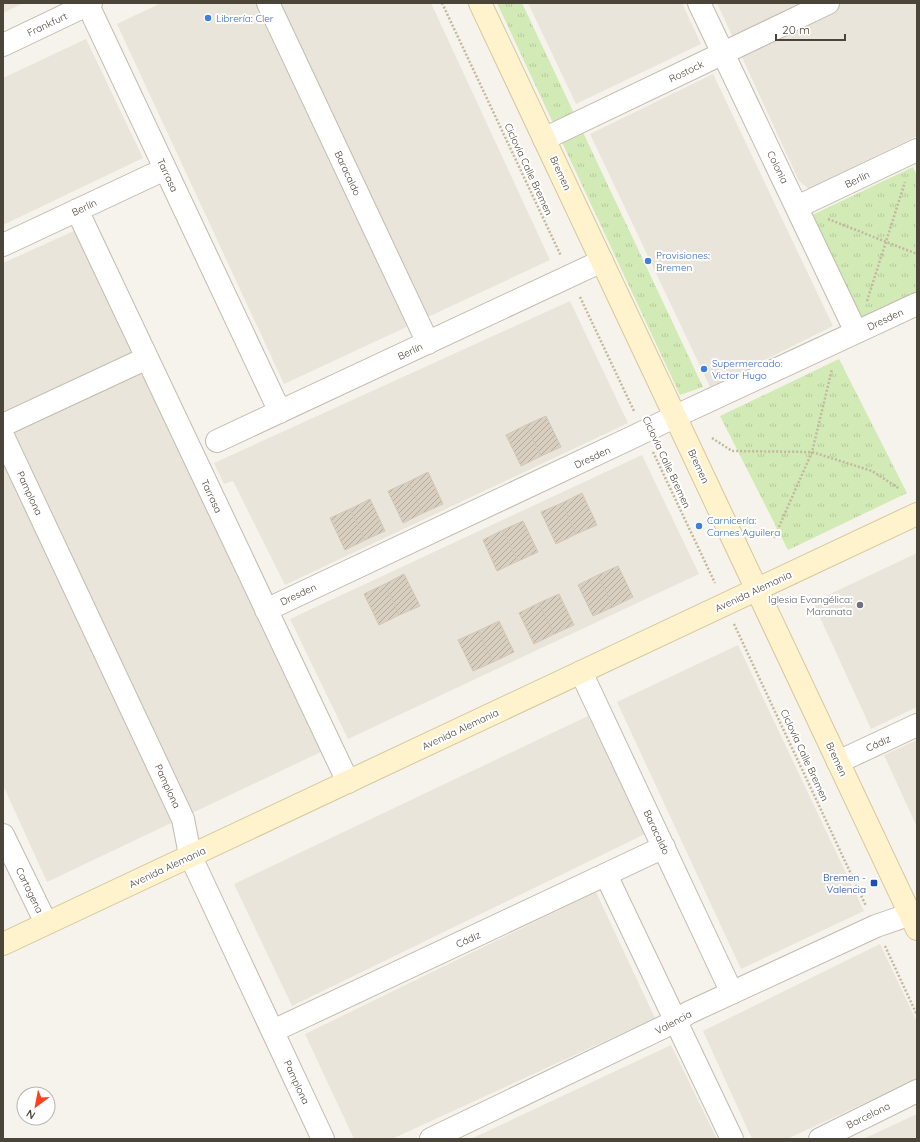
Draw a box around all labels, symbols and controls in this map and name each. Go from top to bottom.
street label: Frankfurt [25,9,70,39]
place label: Librería: Cler [216,12,274,25]
marker: Librería: Cler [203,13,213,23]
scale bar [776,16,845,42]
text: 20 m [782,22,810,37]
street label: Rostock [667,57,706,85]
street label: Ciclovía Calle Bremen [502,121,556,217]
street label: Baracaldo [332,149,364,198]
street label: Colonia [764,149,791,186]
street label: Bremen [547,154,574,192]
street label: Tarrasa [154,156,181,194]
street label: Berlín [843,168,872,191]
street label: Berlín [70,196,99,219]
place label: Provisiones: Bremen [656,249,710,274]
marker: Provisiones: Bremen [643,256,653,266]
street label: Dresden [865,305,905,334]
street label: Berlín [396,340,425,363]
place label: Supermercado: Victor Hugo [712,357,783,382]
marker: Supermercado: Victor Hugo [699,364,709,374]
street label: Ciclovía Calle Bremen [640,414,694,510]
street label: Dresden [572,443,612,472]
street label: Bremen [685,447,712,485]
street label: Pamplona [14,469,45,517]
street label: Tarrasa [198,477,225,515]
place label: Carnicería: Carnes Aguilera [707,514,780,539]
marker: Carnicería: Carnes Aguilera [694,521,704,531]
street label: Avenida Alemania [713,568,794,615]
street label: Dresden [278,580,318,609]
place label: Iglesia Evangélica: Maranata [768,593,852,618]
marker: Iglesia Evangélica: Maranata [855,600,865,610]
street label: Avenida Alemania [420,706,501,753]
street label: Ciclovía Calle Bremen [778,707,832,803]
street label: Cádiz [864,732,893,755]
street label: Bremen [823,740,850,778]
street label: Pamplona [152,762,183,810]
street label: Baracaldo [641,808,673,857]
street label: Avenida Alemania [127,844,208,891]
street label: Cartagena [13,865,46,915]
place label: Bremen - Valencia [823,871,866,896]
marker: Bremen - Valencia [869,878,879,888]
street label: Cádiz [454,928,483,951]
street label: Valencia [653,1007,694,1037]
street label: Pamplona [281,1058,312,1106]
north arrow [16,1086,56,1126]
street label: Barcelona [844,1099,892,1132]
text: N [24,1106,38,1123]

